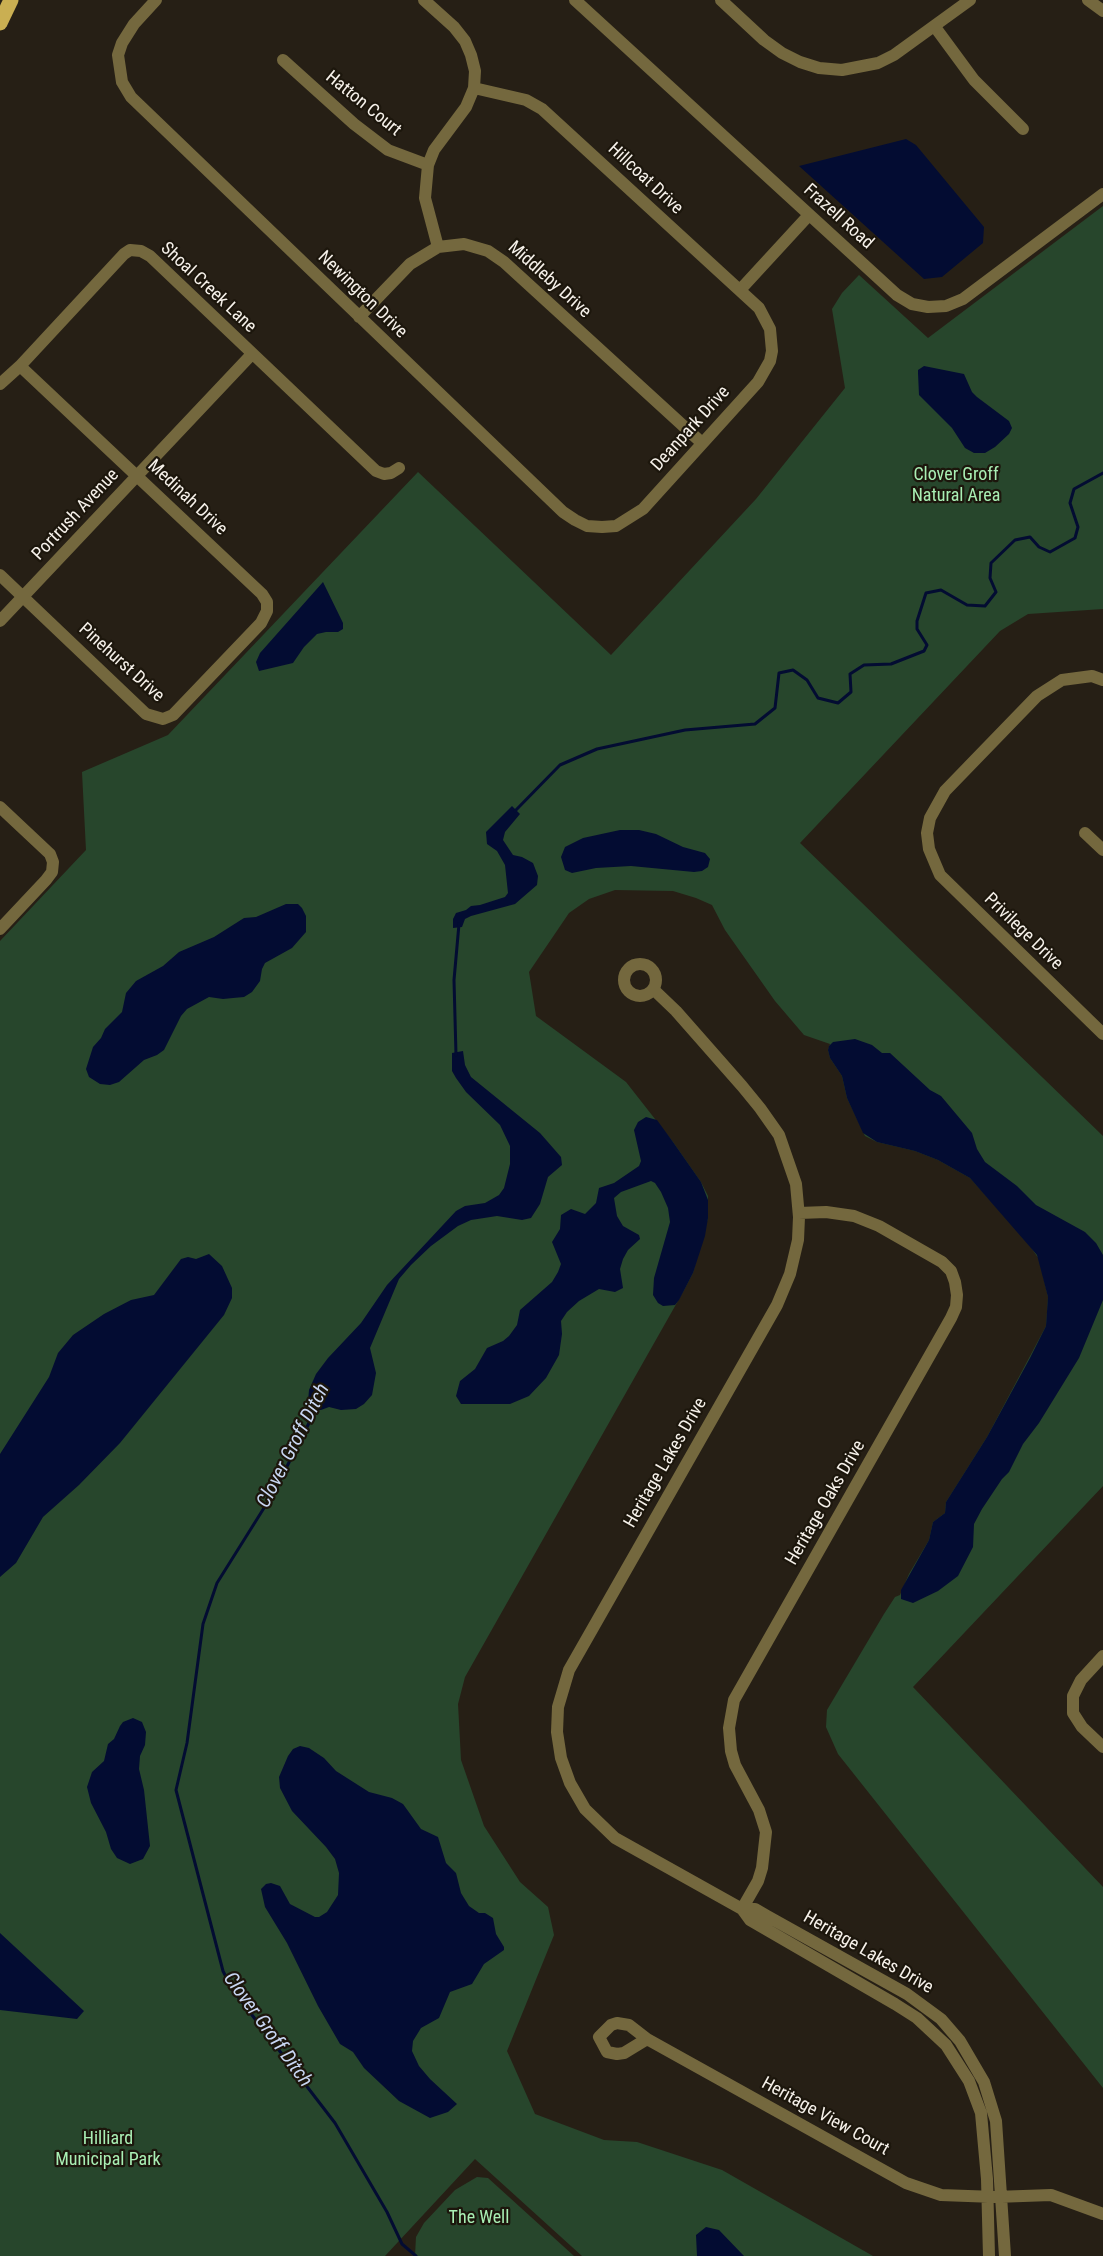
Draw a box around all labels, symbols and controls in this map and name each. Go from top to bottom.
street label: Hatton Court [321,67,405,141]
street label: Hillcoat Drive [603,139,687,219]
street label: Frazell Road [798,180,878,254]
street label: Middleby Drive [503,237,595,323]
street label: Shoal Creek Lane [156,238,260,338]
street label: Newington Drive [313,247,411,343]
street label: Deanpark Drive [647,382,735,476]
street label: Medinah Drive [143,456,231,540]
park label: Clover Groff Natural Area [912,464,1000,506]
street label: Portrush Avenue [28,465,124,565]
street label: Pinehurst Drive [74,619,168,707]
street label: Privilege Drive [979,889,1067,975]
water label: Clover Groff Ditch [252,1380,336,1512]
street label: Heritage Lakes Drive [620,1394,712,1532]
street label: Heritage Oaks Drive [782,1437,870,1569]
street label: Heritage Lakes Drive [799,1907,937,1999]
water label: Clover Groff Ditch [217,1968,317,2092]
street label: Heritage View Court [758,2073,892,2161]
park label: Hilliard Municipal Park [55,2128,161,2170]
park label: The Well [449,2207,509,2229]

